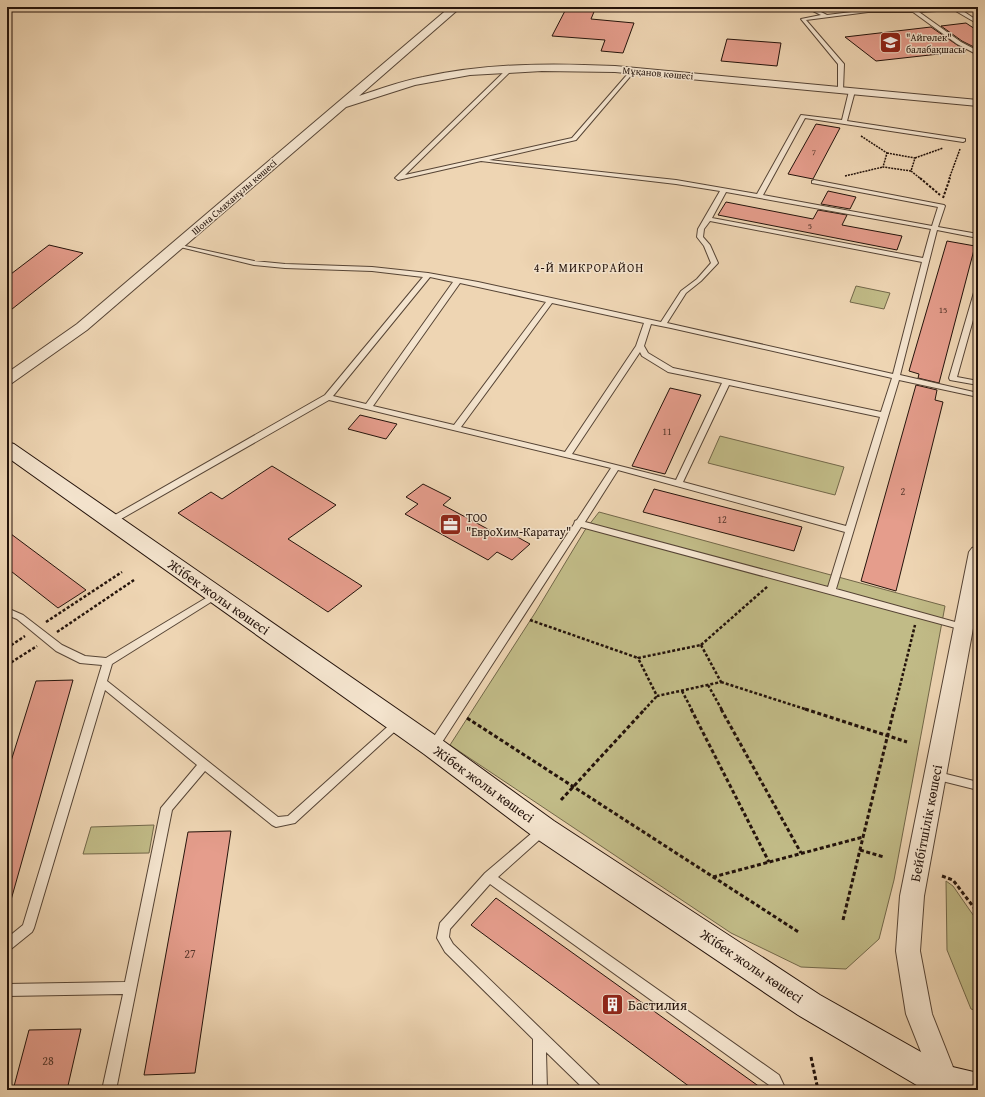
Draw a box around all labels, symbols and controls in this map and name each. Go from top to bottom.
school or university icon: "Айгөлек" балабақшасы [878,30,904,56]
place label: "Айгөлек" балабақшасы [906,30,965,57]
street label: Мұқанов көшесі [622,62,694,84]
house number: 7 [812,145,816,158]
street label: Шона Смаханұлы көшесі [188,155,280,238]
house number: 5 [808,219,812,232]
district label: 4-Й МИКРОРАЙОН [534,259,644,276]
house number: 15 [939,303,947,316]
house number: 11 [662,424,672,439]
house number: 2 [901,484,906,499]
place label: ТОО "ЕвроХим-Каратау" [466,509,571,540]
office icon: ТОО "ЕвроХим-Каратау" [437,511,463,537]
house number: 12 [717,512,727,527]
street label: Жібек жолы көшесі [163,554,274,640]
street label: Жібек жолы көшесі [429,740,539,827]
street label: Бейбітшілік көшесі [905,763,947,883]
street label: Жібек жолы көшесі [696,924,808,1008]
house number: 27 [184,945,196,962]
building icon: Бастилия [599,992,625,1018]
place label: Бастилия [628,995,687,1015]
house number: 28 [42,1052,54,1069]

